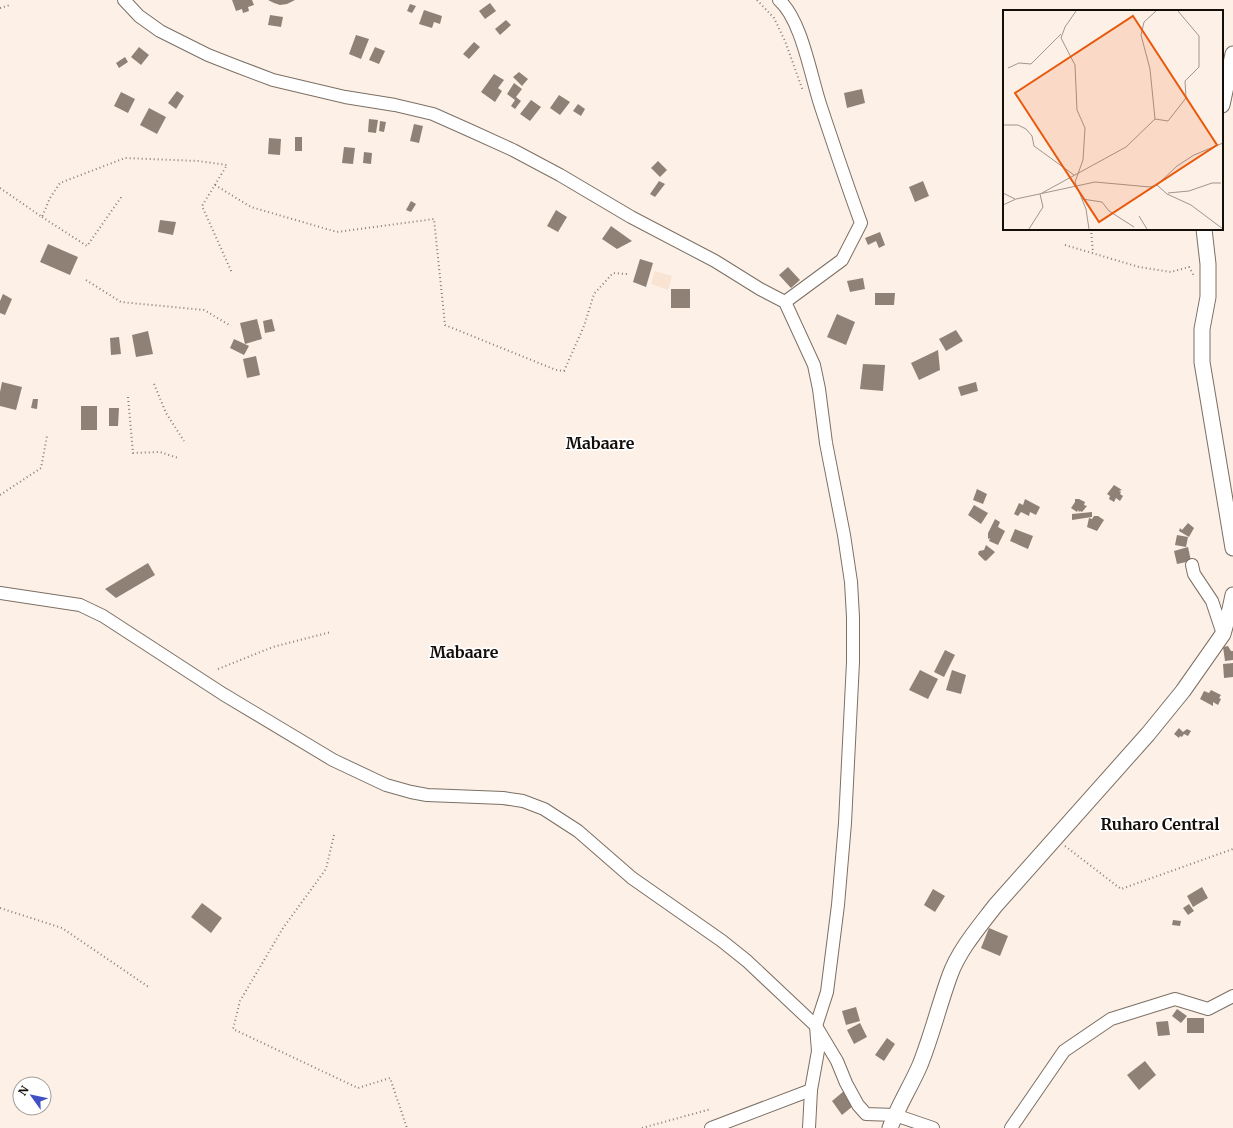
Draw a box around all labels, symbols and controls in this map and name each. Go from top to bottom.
inset map [1003,10,1223,230]
district label: Mabaare [566,433,635,453]
district label: Mabaare [430,642,499,662]
district label: Ruharo Central [1100,814,1220,834]
north arrow [12,1076,52,1116]
text: N [15,1083,32,1098]

